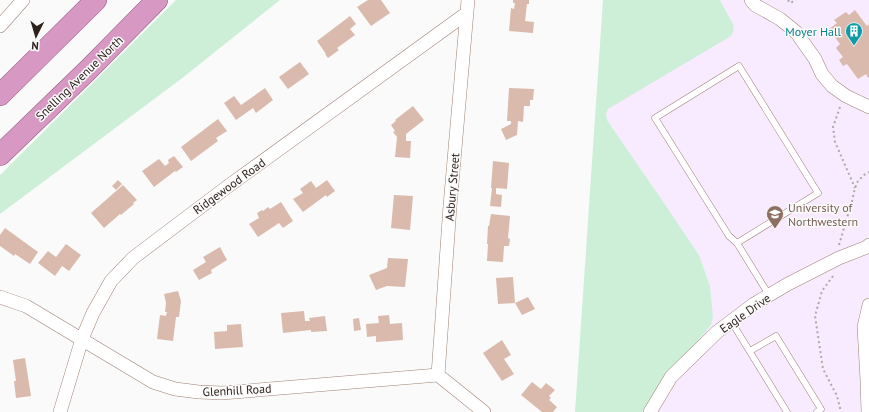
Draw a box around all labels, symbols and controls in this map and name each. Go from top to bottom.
north arrow [16,16,56,56]
building icon: Moyer Hall [844,21,864,46]
place label: Moyer Hall [785,24,841,39]
street label: Snelling Avenue North [32,33,126,123]
street label: Asbury Street [442,152,462,222]
street label: Ridgewood Road [190,155,268,217]
place label: University of Northwestern [788,200,858,229]
school or university icon: University of Northwestern [765,204,785,229]
street label: Eagle Drive [717,290,773,336]
street label: Glenhill Road [202,381,272,399]

